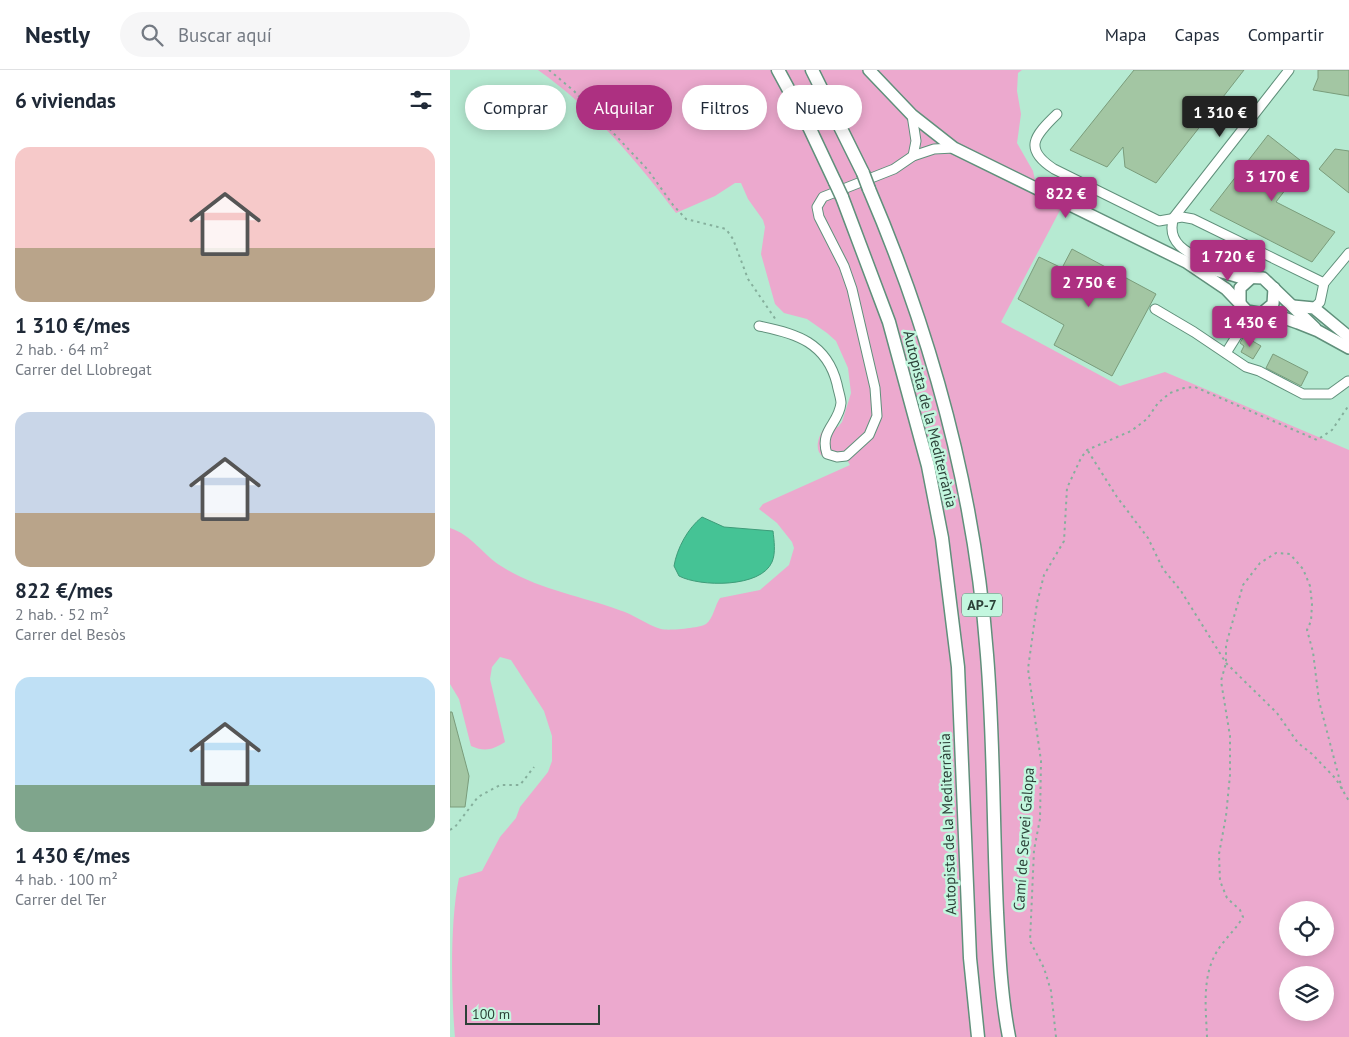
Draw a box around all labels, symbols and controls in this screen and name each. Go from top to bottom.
search box [120,12,470,57]
text: Nestly [25,19,90,50]
icon: search [138,21,166,49]
text: Buscar aquí [178,23,272,47]
text: Mapa [1105,23,1147,46]
text: Capas [1175,23,1220,46]
text: Compartir [1248,23,1324,46]
chip: Comprar [465,85,566,130]
chip: Alquilar [576,85,672,130]
chip: Filtros [682,85,767,130]
chip: Nuevo [777,85,862,130]
icon: filters [407,86,435,114]
text: 6 viviendas [15,87,116,114]
pin: 1 310 € [1174,96,1266,138]
text: 1 310 € [1193,102,1247,122]
pin: 3 170 € [1226,160,1318,202]
text: 3 170 € [1245,166,1299,186]
pin: 822 € [1031,176,1101,219]
icon: home [180,179,270,269]
text: 822 € [1046,183,1086,203]
pin: 1 720 € [1182,240,1274,282]
text: 1 720 € [1201,246,1255,266]
pin: 2 750 € [1043,266,1135,308]
text: 2 750 € [1062,272,1116,292]
pin: 1 430 € [1204,306,1296,348]
text: 1 310 €/mes [15,312,130,339]
text: 1 430 € [1223,312,1277,332]
street label: Autopista de la Mediterrània [899,328,962,509]
text: 2 hab. · 64 m² [15,339,109,359]
text: Carrer del Llobregat [15,359,152,379]
icon: home [180,444,270,534]
text: 822 €/mes [15,577,113,604]
road number: AP-7 [962,594,1002,616]
text: 2 hab. · 52 m² [15,604,109,624]
text: Carrer del Besòs [15,624,126,644]
icon: home [180,709,270,799]
street label: Autopista de la Mediterrània [935,733,960,915]
street label: Camí de Servei Galopa [1009,767,1038,911]
text: 1 430 €/mes [15,842,130,869]
text: 4 hab. · 100 m² [15,869,118,889]
text: Carrer del Ter [15,889,106,909]
map controls [1279,901,1334,1021]
button: locate [1279,901,1334,956]
button: layers [1279,966,1334,1021]
scale bar [465,1002,600,1025]
text: 100 m [472,1005,510,1023]

